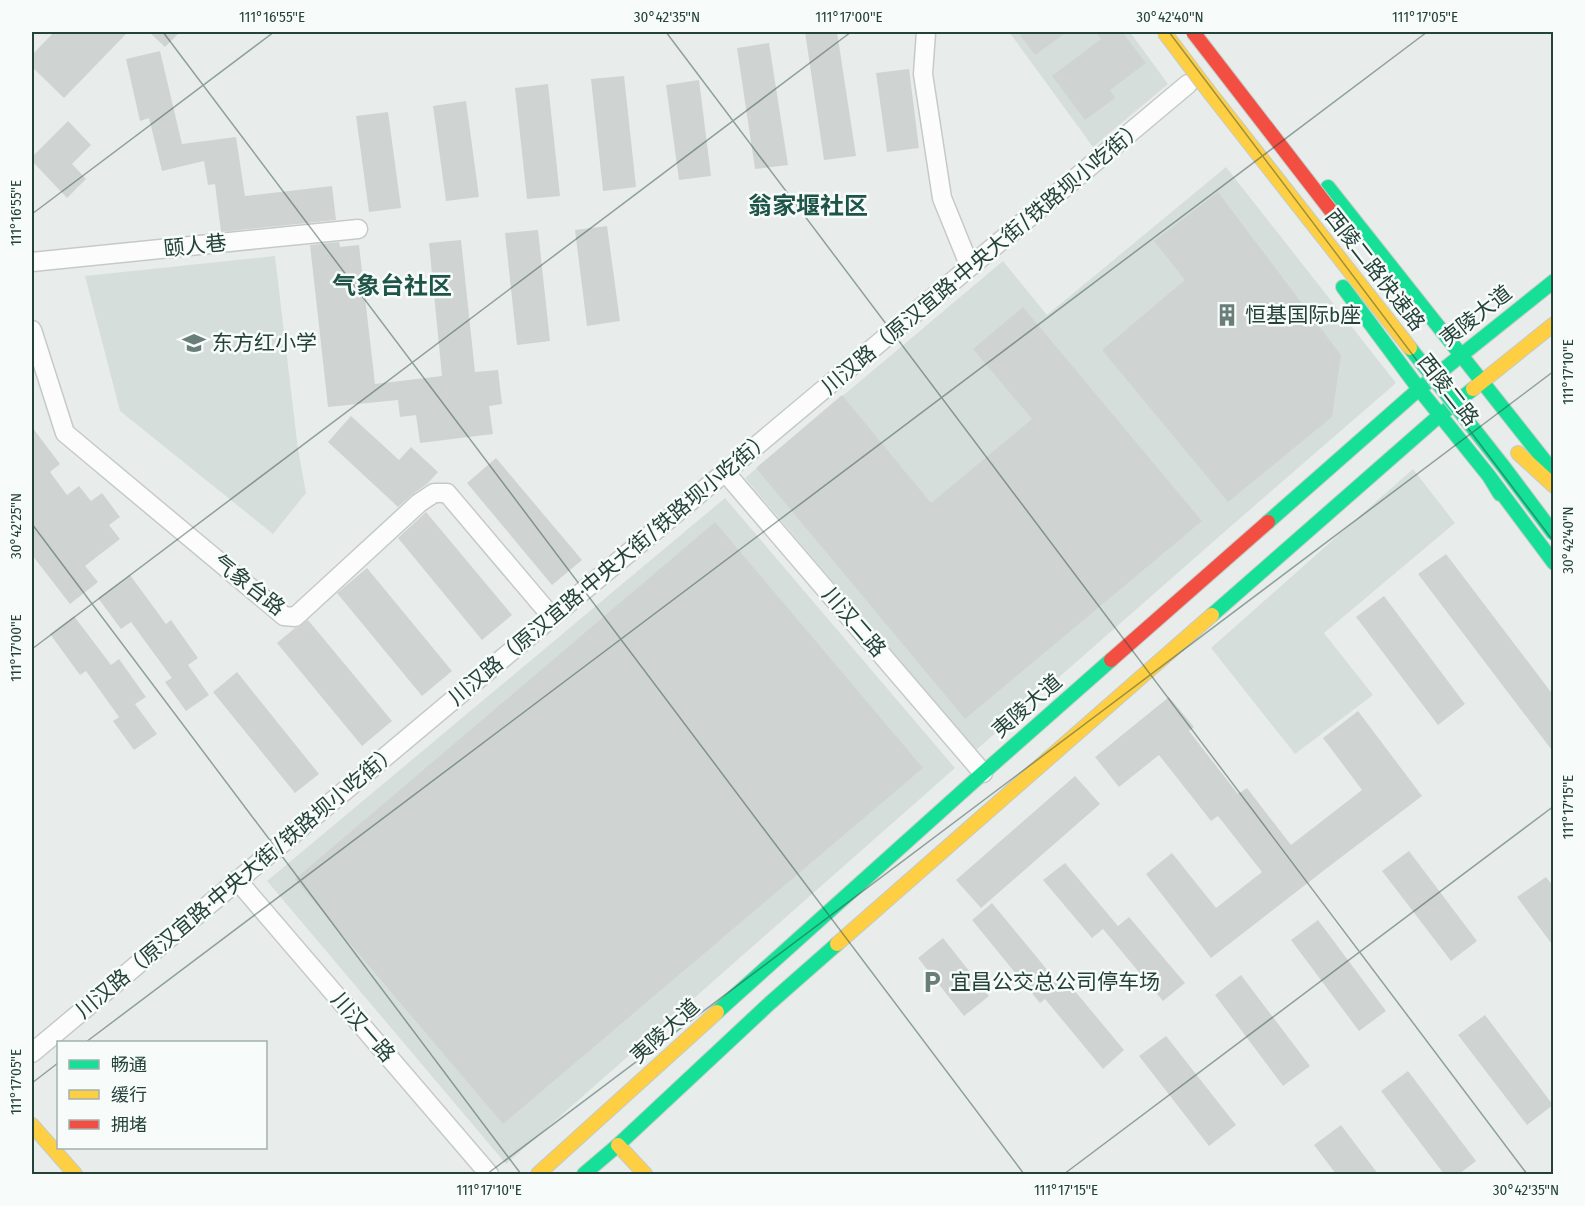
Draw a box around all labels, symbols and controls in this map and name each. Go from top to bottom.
text: 111°16'55"E [239,8,305,26]
text: 30°42'35"N [634,8,700,26]
text: 111°17'00"E [815,8,883,26]
text: 30°42'40"N [1136,8,1204,26]
text: 111°17'05"E [1392,8,1458,26]
street label: 川汉路（原汉宜路·中央大街/铁路坝小吃街） [816,114,1150,400]
text: 111°16'55"E [7,180,25,246]
district label: 翁家堰社区 [748,192,868,220]
street label: 西陵二路快速路 [1320,204,1430,336]
street label: 颐人巷 [162,230,228,262]
district label: 气象台社区 [332,272,452,300]
street label: 夷陵大道 [1435,280,1517,352]
building icon: 恒基国际b座 [1214,302,1240,328]
place label: 恒基国际b座 [1245,302,1361,328]
school or university icon: 东方红小学 [181,330,207,356]
place label: 东方红小学 [212,330,317,356]
text: 111°17'10"E [1559,339,1577,405]
street label: 西陵二路 [1412,349,1484,431]
street label: 川汉路（原汉宜路·中央大街/铁路坝小吃街） [443,425,777,711]
text: 30°42'25"N [7,493,25,559]
text: 30°42'40"N [1559,506,1577,574]
street label: 气象台路 [208,549,290,621]
street label: 川汉二路 [817,582,891,662]
text: 111°17'00"E [7,614,25,682]
street label: 夷陵大道 [987,669,1067,743]
street label: 川汉路（原汉宜路·中央大街/铁路坝小吃街） [70,738,404,1024]
text: 111°17'15"E [1559,775,1577,839]
parking icon: 宜昌公交总公司停车场 [919,969,945,995]
place label: 宜昌公交总公司停车场 [950,969,1160,995]
street label: 川汉一路 [326,987,400,1067]
street label: 夷陵大道 [625,993,705,1069]
legend [57,1041,267,1149]
text: 111°17'05"E [7,1049,25,1115]
text: 畅通 [111,1054,147,1076]
text: 缓行 [111,1084,147,1106]
text: 拥堵 [111,1114,147,1136]
text: 111°17'10"E [456,1181,522,1199]
text: 111°17'15"E [1034,1181,1098,1199]
text: 30°42'35"N [1493,1181,1559,1199]

